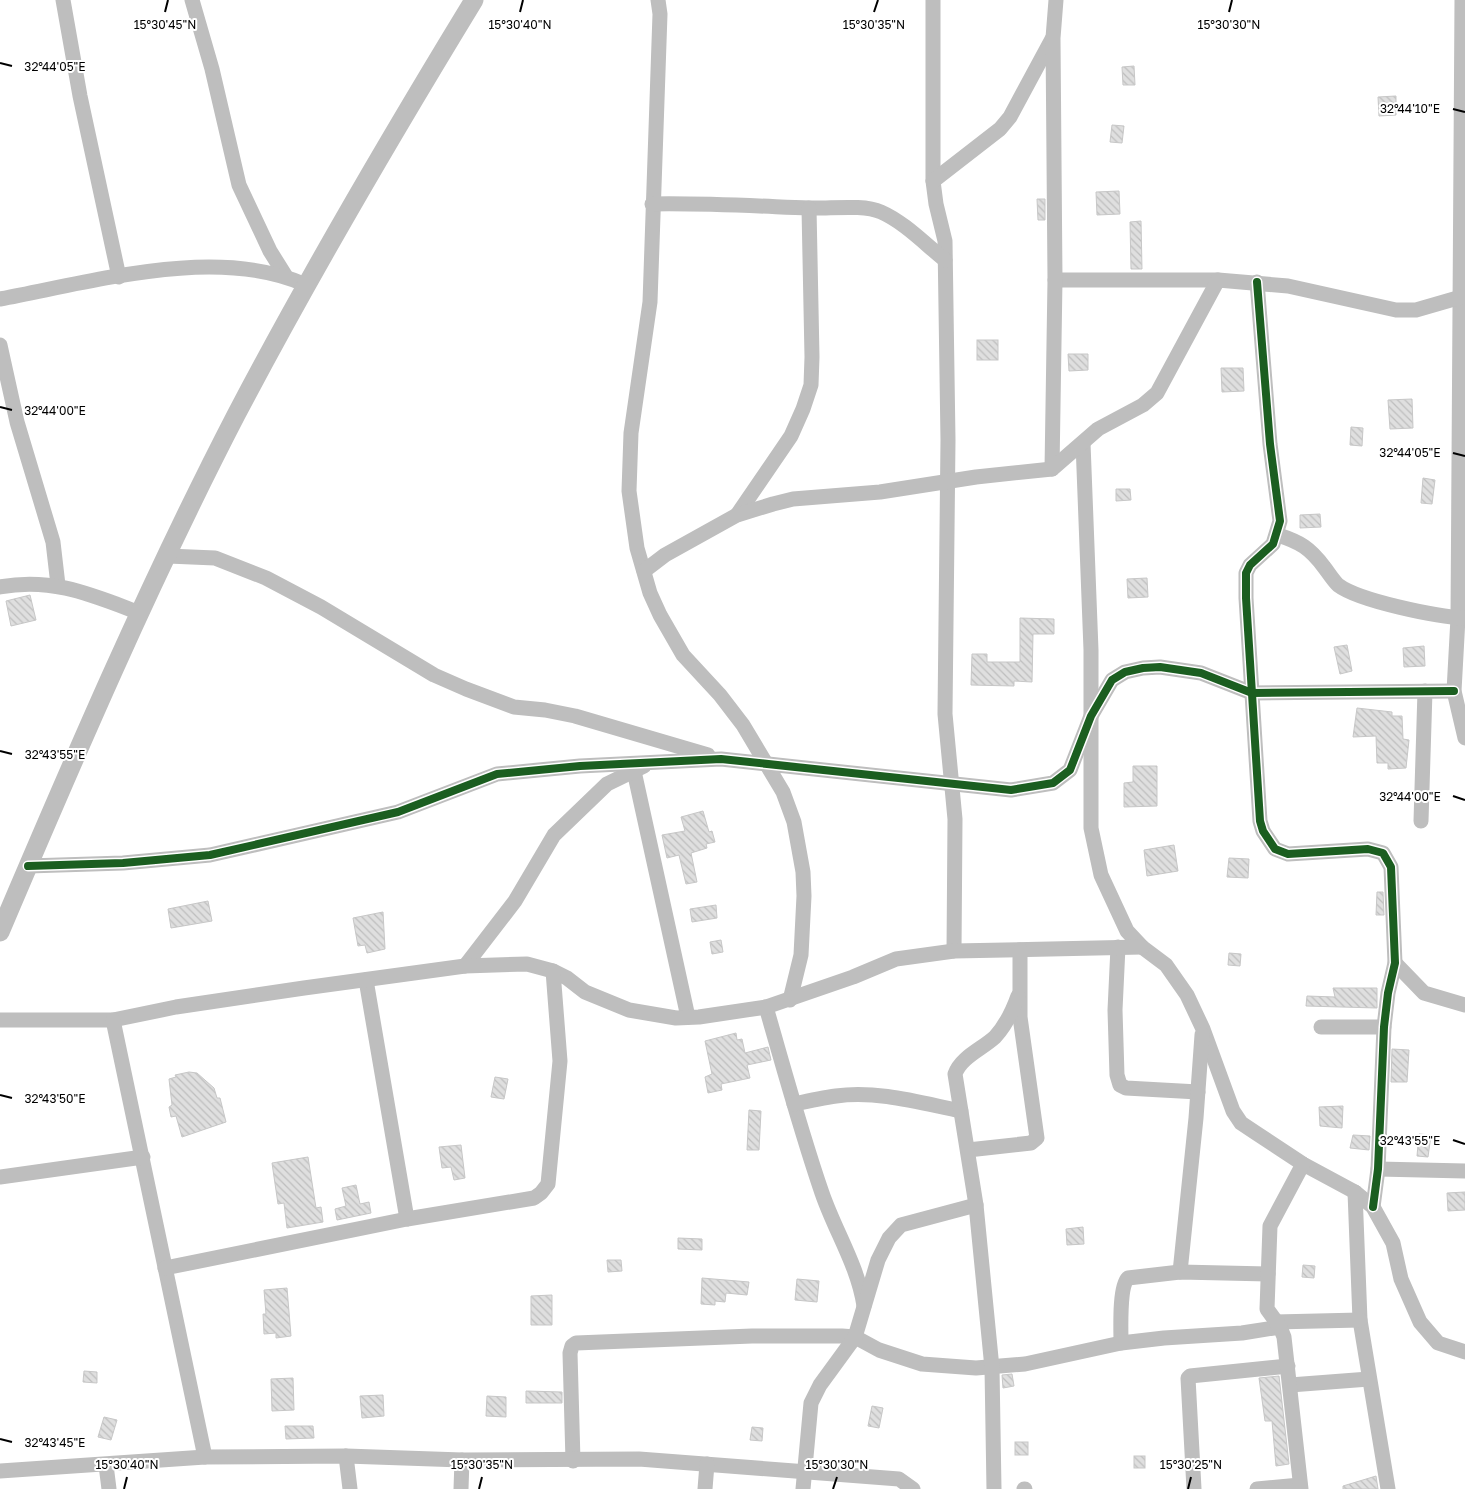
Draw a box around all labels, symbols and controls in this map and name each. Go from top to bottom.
text: 15°30'45"N [134,17,196,32]
text: 15°30'40"N [488,17,552,32]
text: 15°30'35"N [843,17,905,32]
text: 15°30'30"N [1198,17,1260,32]
text: 32°44'05"E [24,59,86,74]
text: 32°44'10"E [1380,101,1440,116]
text: 32°44'00"E [24,403,86,418]
text: 32°44'05"E [1379,445,1441,460]
text: 32°43'55"E [25,747,85,762]
text: 32°44'00"E [1379,789,1441,804]
text: 32°43'50"E [25,1091,85,1106]
text: 32°43'55"E [1380,1133,1440,1148]
text: 32°43'45"E [25,1435,85,1450]
text: 15°30'40"N [95,1457,159,1472]
text: 15°30'35"N [451,1457,513,1472]
text: 15°30'30"N [806,1457,868,1472]
text: 15°30'25"N [1160,1457,1222,1472]

